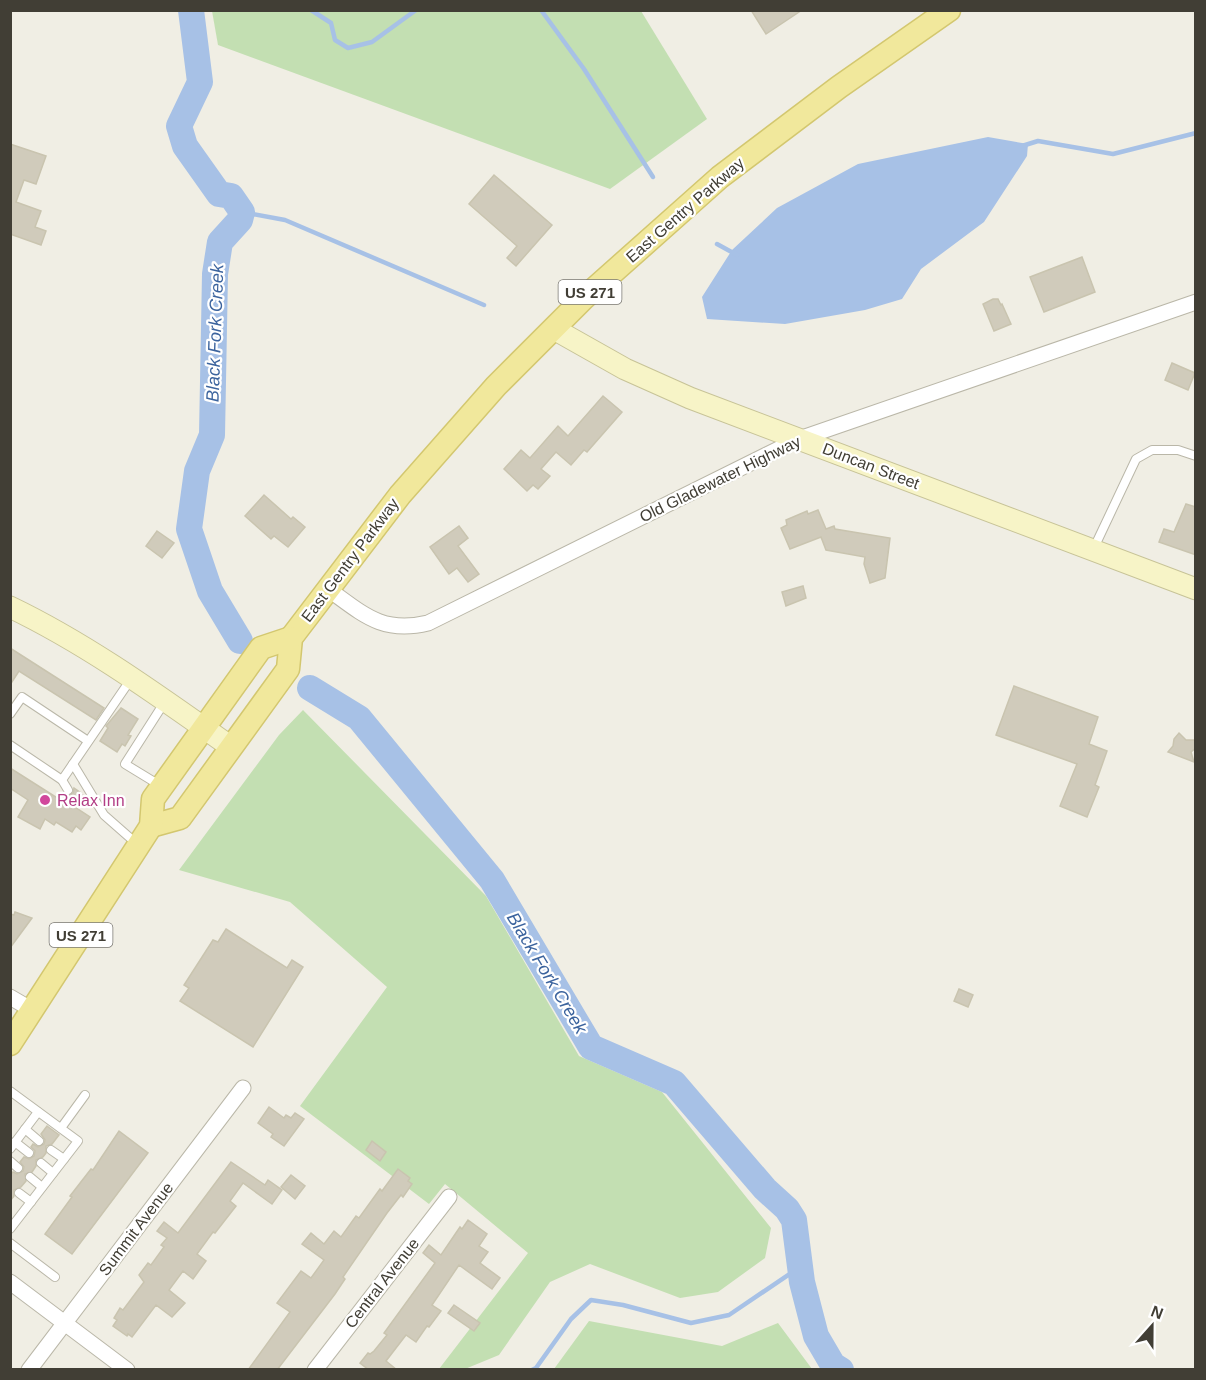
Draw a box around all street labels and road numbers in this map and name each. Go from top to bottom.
street label: East Gentry Parkway [623,154,747,266]
road number: US 271 [558,280,622,304]
street label: Old Gladewater Highway [637,433,803,525]
street label: Duncan Street [820,440,922,492]
street label: East Gentry Parkway [298,495,402,625]
road number: US 271 [50,923,112,947]
street label: Summit Avenue [96,1179,176,1279]
street label: Central Avenue [342,1235,422,1331]

